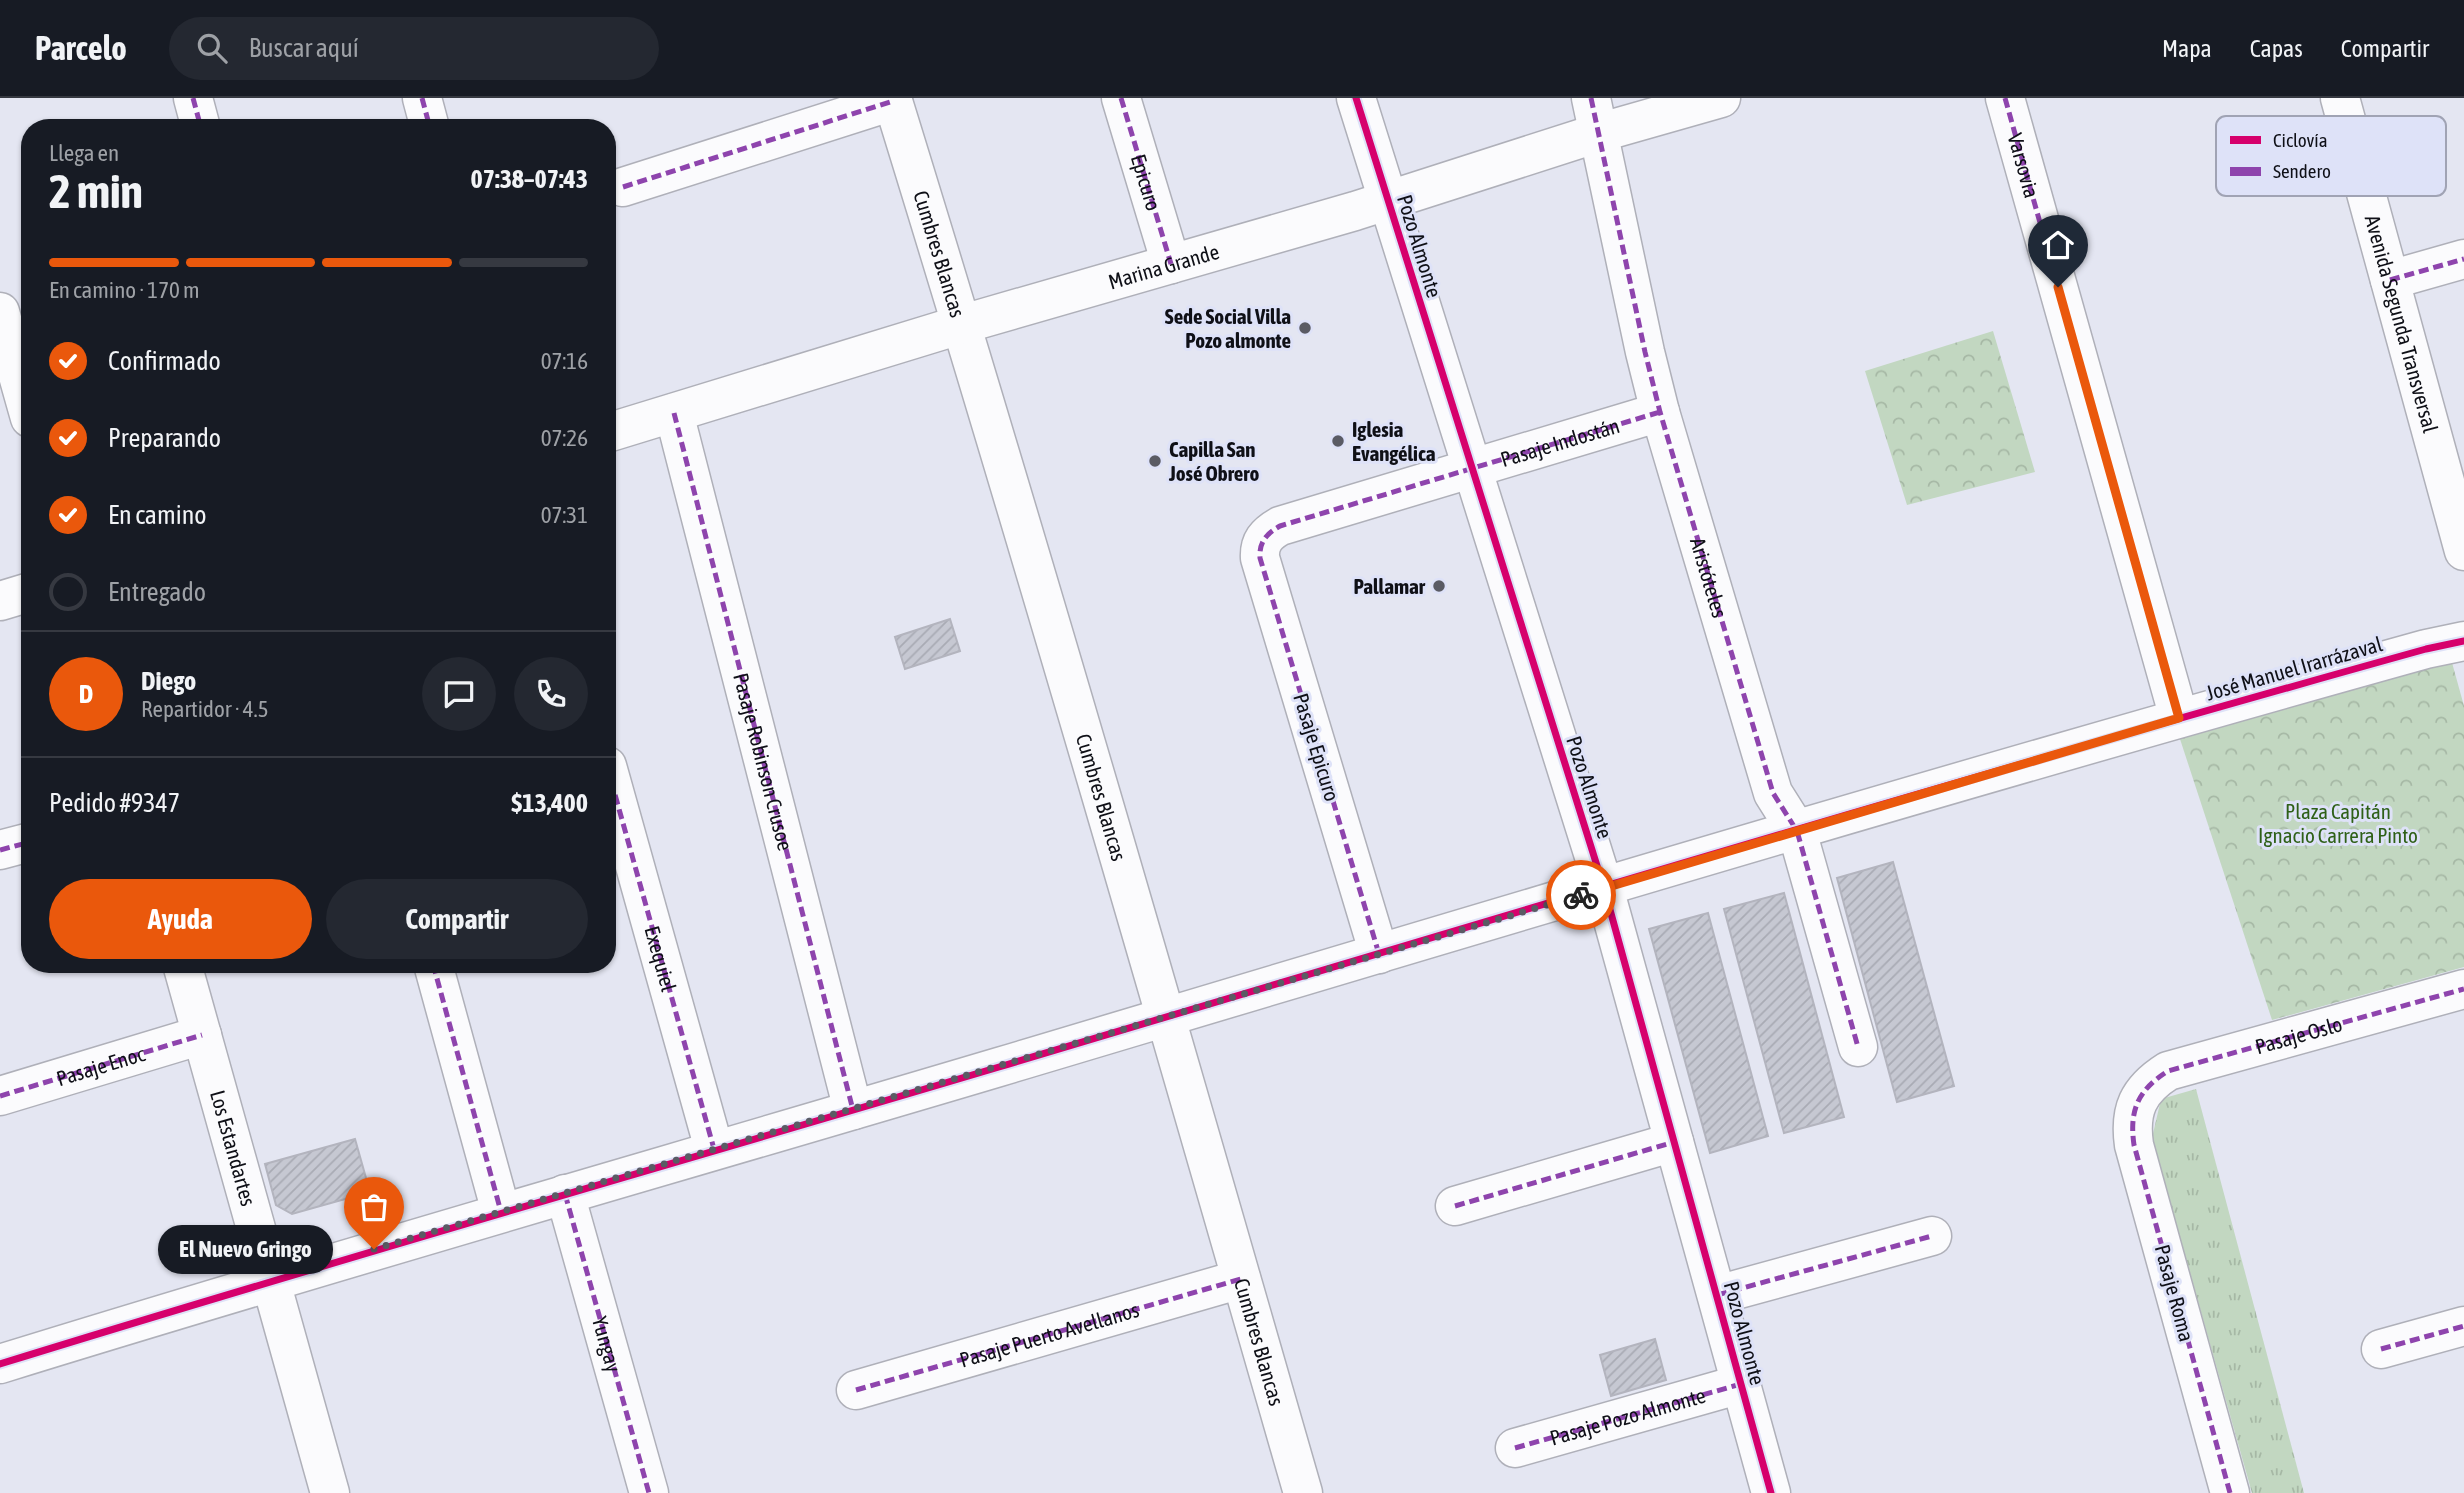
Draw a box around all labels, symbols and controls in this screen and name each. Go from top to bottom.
search box [169,17,659,80]
text: Parcelo [35,29,127,67]
icon: search [193,29,231,67]
text: Buscar aquí [249,33,359,63]
text: Mapa [2162,35,2212,62]
text: Capas [2250,35,2303,62]
text: Compartir [2341,35,2429,62]
legend [2216,116,2446,196]
text: Ciclovía [2273,129,2328,151]
street label: Varsovia [2003,130,2044,200]
text: Llega en [49,140,119,166]
street label: Epicuro [1127,151,1166,213]
text: Sendero [2273,160,2331,182]
text: 07:38–07:43 [471,164,588,194]
text: 2 min [49,165,143,218]
street label: Cumbres Blancas [909,188,970,320]
street label: Pozo Almonte [1393,192,1447,300]
street label: Avenida Segunda Transversal [2361,212,2443,436]
pin [2028,215,2088,287]
icon: home [2039,226,2077,264]
street label: Marina Grande [1105,239,1222,294]
text: En camino · 170 m [49,277,200,303]
place label: Sede Social Villa Pozo almonte [1165,304,1291,352]
marker: Sede Social Villa Pozo almonte [1297,320,1313,336]
icon: check [49,342,87,380]
text: Confirmado [108,346,221,376]
text: 07:16 [541,348,588,374]
street label: Pasaje Indostán [1498,413,1622,471]
place label: Iglesia Evangélica [1352,417,1436,465]
icon: check [49,419,87,457]
text: Preparando [108,423,221,453]
text: 07:26 [541,425,588,451]
marker: Iglesia Evangélica [1330,433,1346,449]
place label: Capilla San José Obrero [1168,437,1260,485]
marker: Capilla San José Obrero [1147,453,1163,469]
icon: check [49,496,87,534]
text: En camino [108,500,207,530]
text: 07:31 [541,502,588,528]
street label: Aristóteles [1686,535,1732,620]
place label: Pallamar [1353,574,1426,598]
text: Entregado [108,577,206,607]
marker: Pallamar [1431,578,1447,594]
street label: José Manuel Irarrázaval [2203,631,2385,705]
button: chat [422,657,496,731]
button: phone [514,657,588,731]
text: Diego [141,666,196,696]
street label: Pasaje Robinson Crusoe [729,670,798,853]
text: D [79,679,93,709]
street label: Pasaje Epicuro [1289,690,1345,804]
text: Repartidor · 4.5 [141,696,268,722]
street label: Cumbres Blancas [1072,731,1132,864]
street label: Pozo Almonte [1562,733,1618,841]
text: Pedido #9347 [49,788,180,818]
text: $13,400 [511,788,588,818]
park label: Plaza Capitán Ignacio Carrera Pinto [2258,799,2418,847]
courier [1546,860,1616,930]
icon: bike [1562,876,1600,914]
button: Ayuda [49,879,312,959]
button: Compartir [326,879,588,959]
street label: Exequiel [640,923,681,994]
street label: Pasaje Oslo [2252,1011,2345,1058]
street label: Pasaje Enoc [54,1041,148,1090]
street label: Los Estandartes [206,1087,261,1209]
pin [344,1177,404,1249]
icon: bag [355,1188,393,1226]
callout: El Nuevo Gringo [157,1224,332,1274]
text: El Nuevo Gringo [179,1236,312,1262]
street label: Pasaje Roma [2151,1242,2199,1344]
street label: Cumbres Blancas [1230,1275,1289,1408]
street label: Pozo Almonte [1720,1279,1770,1387]
street label: Pasaje Puerto Avellanos [957,1297,1142,1372]
street label: Yungay [588,1314,627,1375]
street label: Pasaje Pozo Almonte [1547,1383,1708,1450]

